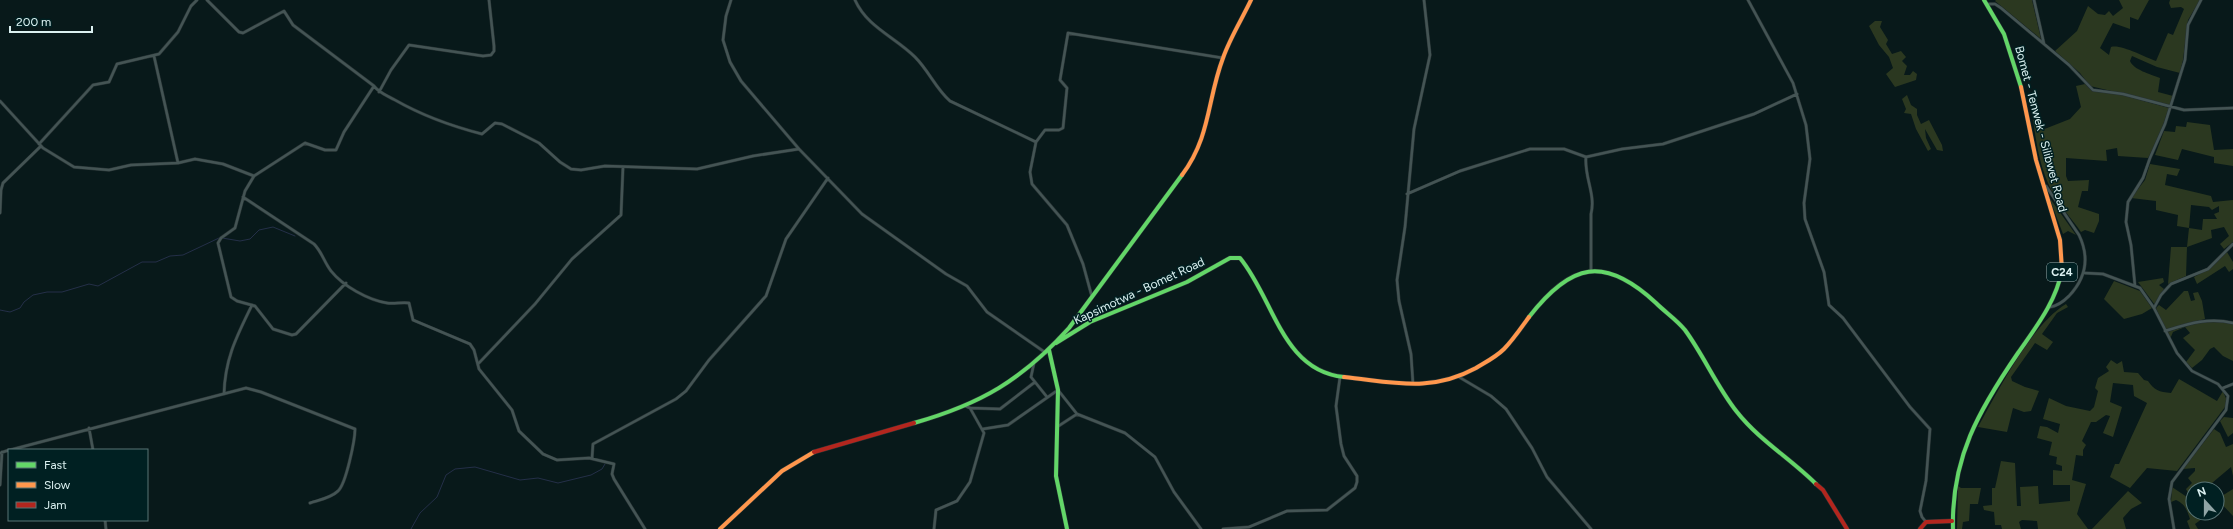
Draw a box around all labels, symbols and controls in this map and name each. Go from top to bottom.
scale bar [10,8,92,34]
text: 200 m [16,15,51,29]
street label: Bomet - Tenwek - Silibwet Road [2012,44,2070,214]
street label: Kapsimotwa - Bomet Road [1071,254,1207,328]
road number: C24 [2047,263,2077,281]
legend [8,449,148,521]
text: Fast [44,458,67,472]
text: Slow [44,478,71,492]
north arrow [2185,481,2225,521]
text: N [2195,485,2208,500]
text: Jam [44,498,67,512]

